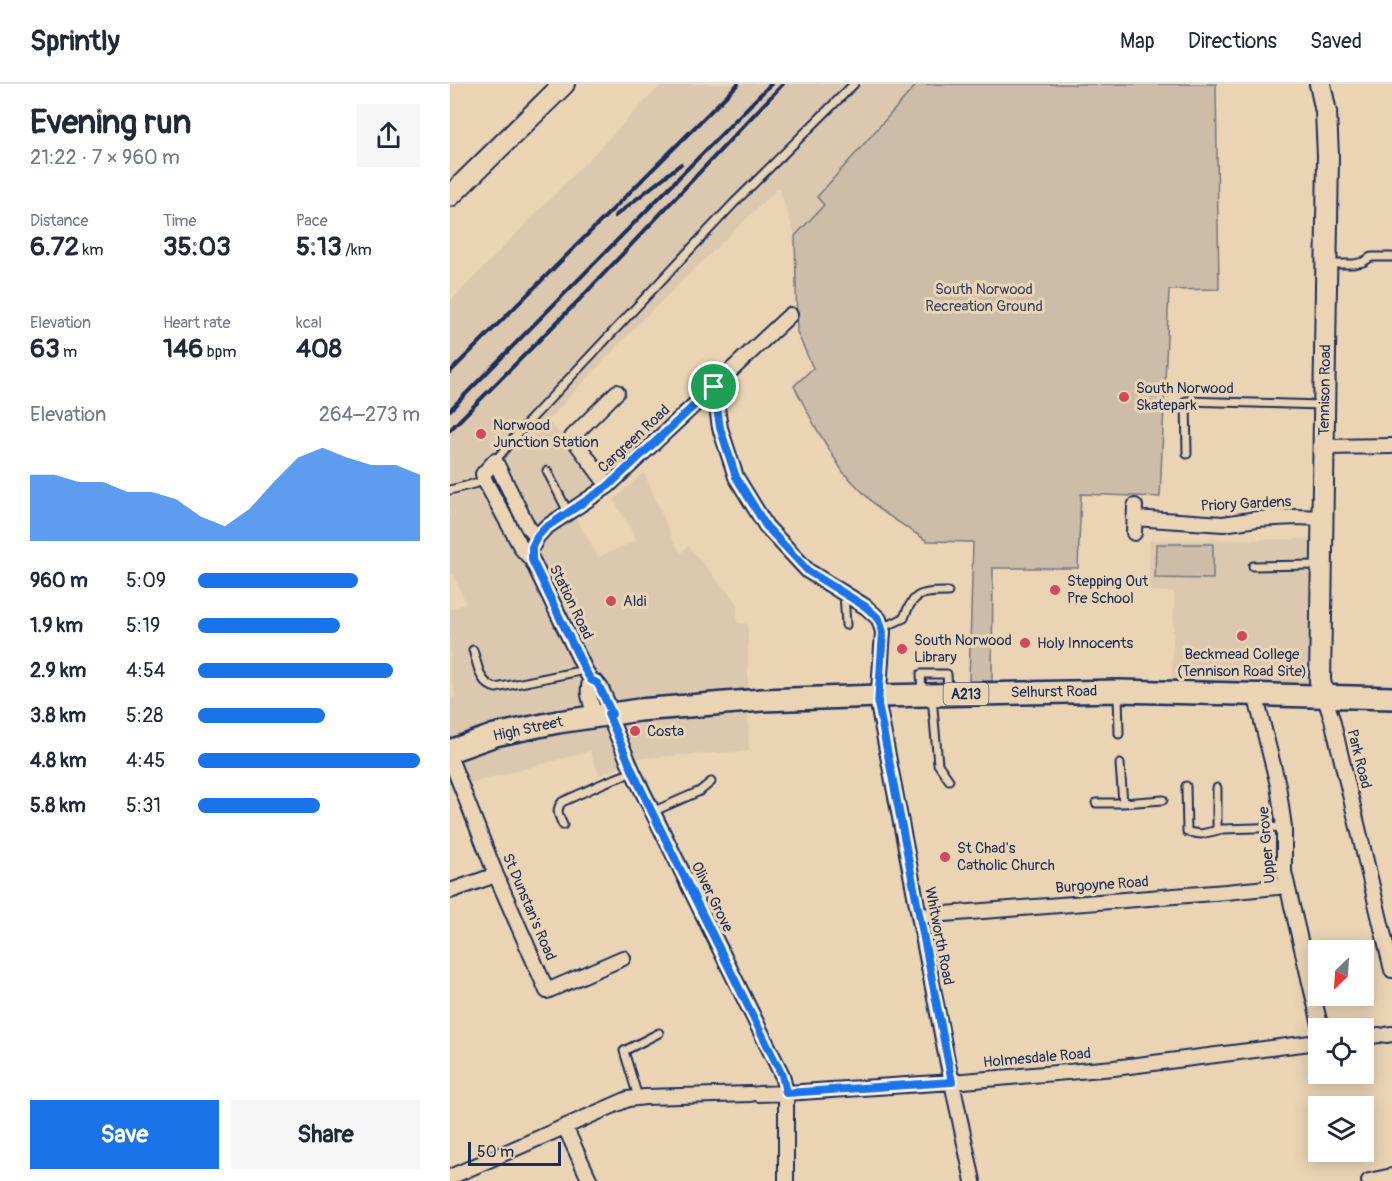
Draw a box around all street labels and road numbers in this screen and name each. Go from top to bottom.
street label: Tennison Road [1315,344,1335,436]
street label: Cargreen Road [594,401,674,477]
street label: Priory Gardens [1200,492,1292,516]
street label: Station Road [545,562,597,642]
street label: Selhurst Road [1010,682,1098,702]
road number: A213 [944,683,988,705]
street label: High Street [491,712,566,746]
street label: Park Road [1342,727,1376,791]
street label: Upper Grove [1254,805,1280,884]
street label: St Dunstan's Road [498,851,560,963]
street label: Oliver Grove [687,859,737,936]
street label: Burgoyne Road [1055,872,1149,898]
street label: Whitworth Road [920,885,958,987]
street label: Holmesdale Road [982,1044,1092,1072]

